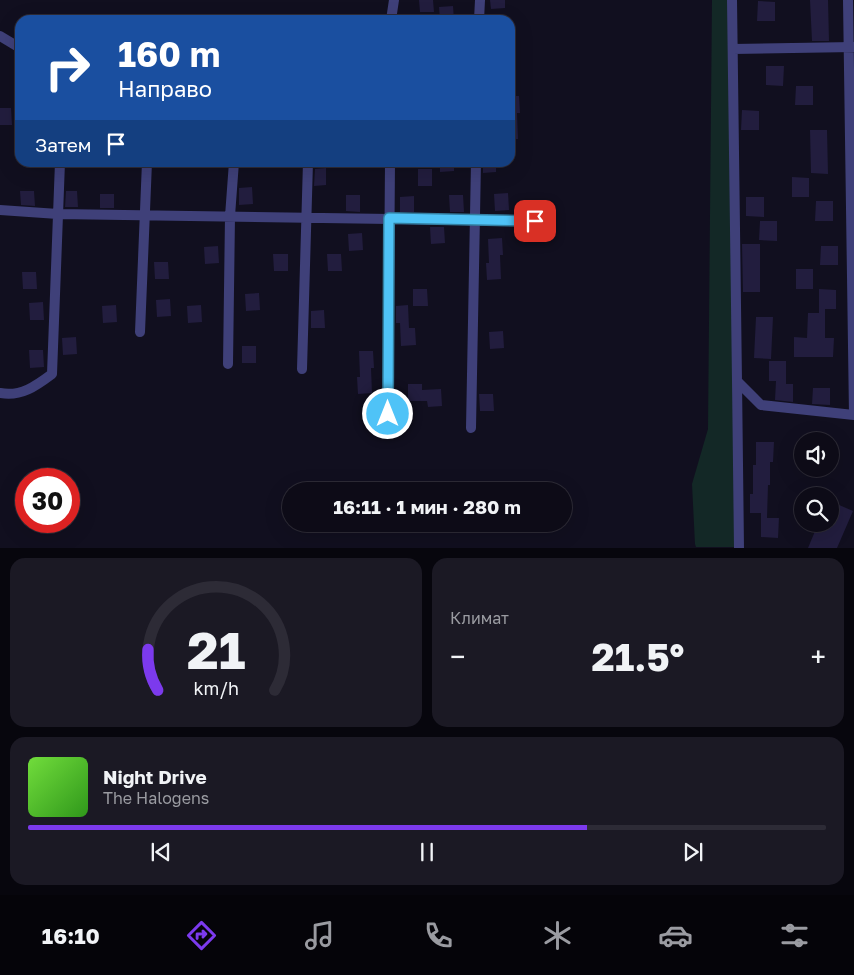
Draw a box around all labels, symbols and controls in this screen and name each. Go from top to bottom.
text: 160 m [118,33,220,75]
icon: right [35,35,100,100]
text: Направо [118,75,212,102]
icon: arrive [102,130,130,158]
text: Затем [35,133,92,156]
pin [514,200,556,242]
icon: arrive [521,207,549,235]
position arrow [361,387,413,439]
map controls [794,432,839,532]
button: sound [794,432,839,477]
speed limit sign: 30 [15,468,80,533]
button: search [794,487,839,532]
text: 16:11 · 1 мин · 280 m [333,495,521,518]
text: Климат [450,608,509,628]
text: 21 [187,618,245,680]
text: 21.5° [592,634,684,679]
text: − [450,640,465,673]
text: + [811,640,826,673]
text: km/h [193,677,239,699]
text: Night Drive [103,765,207,788]
text: The Halogens [103,788,209,808]
icon: previous [147,838,175,866]
icon: pause [413,838,441,866]
icon: next [679,838,707,866]
icon: directions [184,918,219,953]
icon: music [302,918,337,953]
icon: phone [421,918,456,953]
icon: climate [540,918,575,953]
icon: car [658,918,693,953]
icon: filters [777,918,812,953]
text: 16:10 [42,922,100,949]

